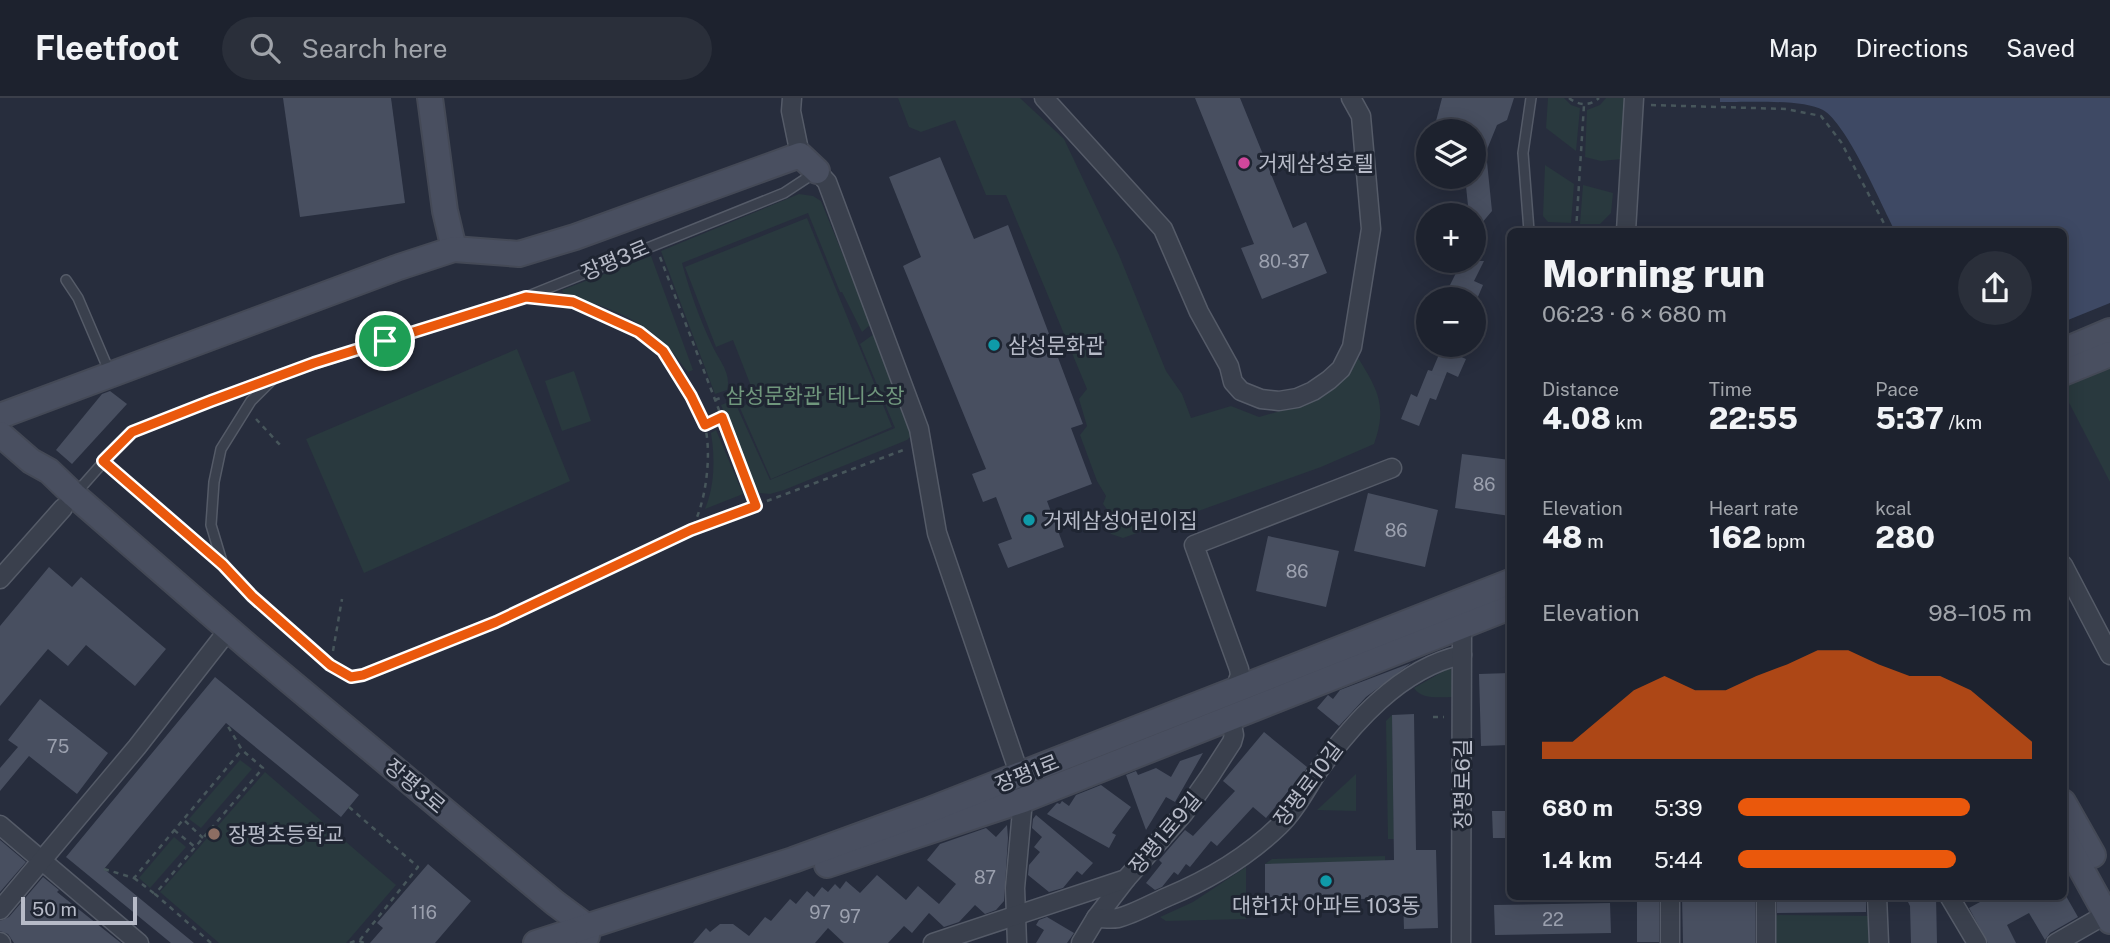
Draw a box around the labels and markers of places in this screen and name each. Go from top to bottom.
place label: 거제삼성호텔 [1258,151,1374,176]
marker: 거제삼성호텔 [1236,155,1252,171]
pin [355,311,415,371]
place label: 삼성문화관 [1008,333,1105,358]
marker: 삼성문화관 [986,337,1002,353]
place label: 거제삼성어린이집 [1043,508,1198,533]
marker: 거제삼성어린이집 [1021,512,1037,528]
place label: 장평초등학교 [228,822,344,847]
marker: 장평초등학교 [206,826,222,842]
marker: 대한1차 아파트 103동 [1318,873,1334,889]
place label: 대한1차 아파트 103동 [1232,893,1420,918]

